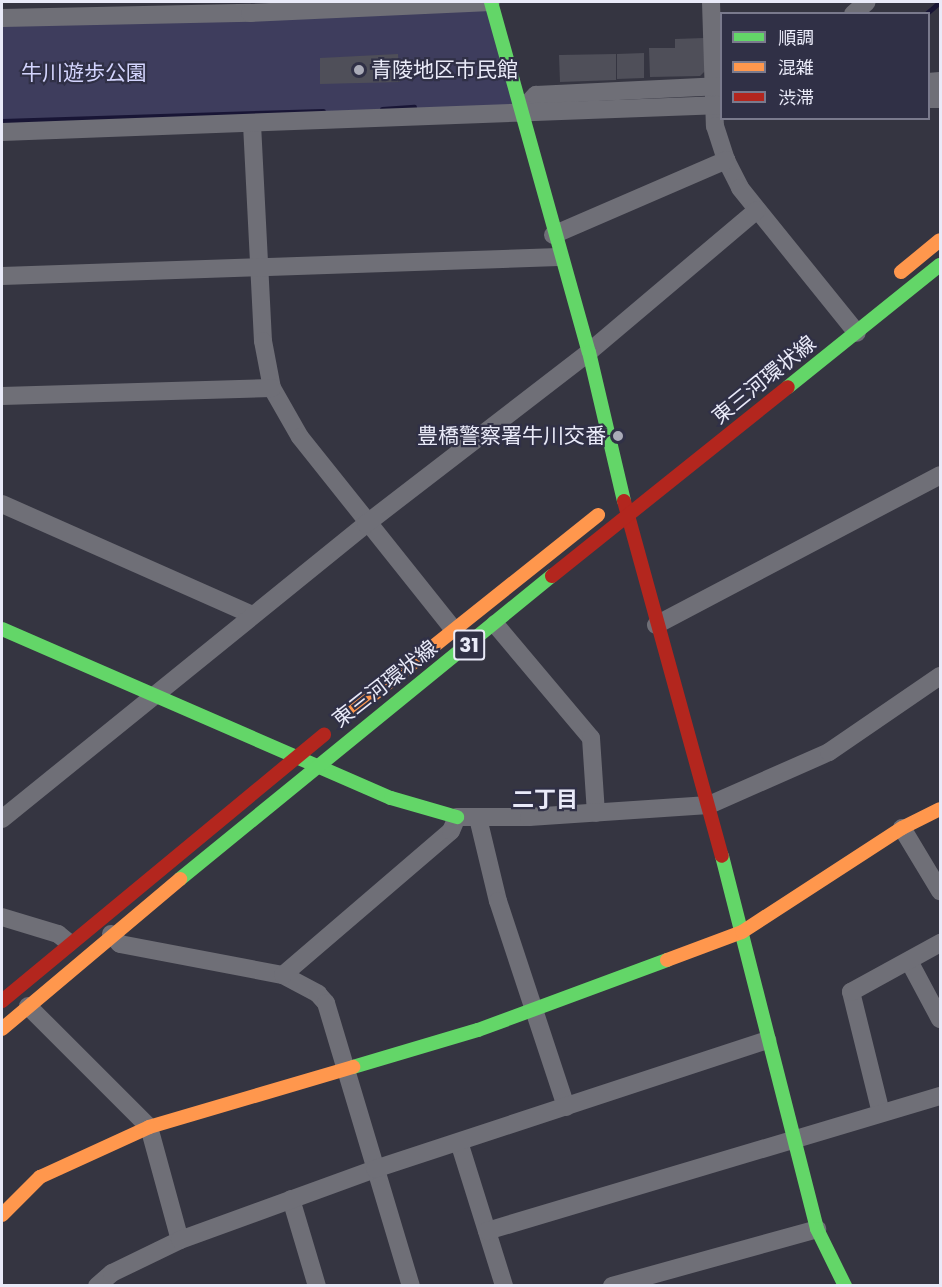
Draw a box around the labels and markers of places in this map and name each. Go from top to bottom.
place label: 青陵地区市民館 [371,57,518,83]
marker: 青陵地区市民館 [352,63,366,77]
place label: 豊橋警察署牛川交番 [417,423,606,449]
marker: 豊橋警察署牛川交番 [611,429,625,443]

